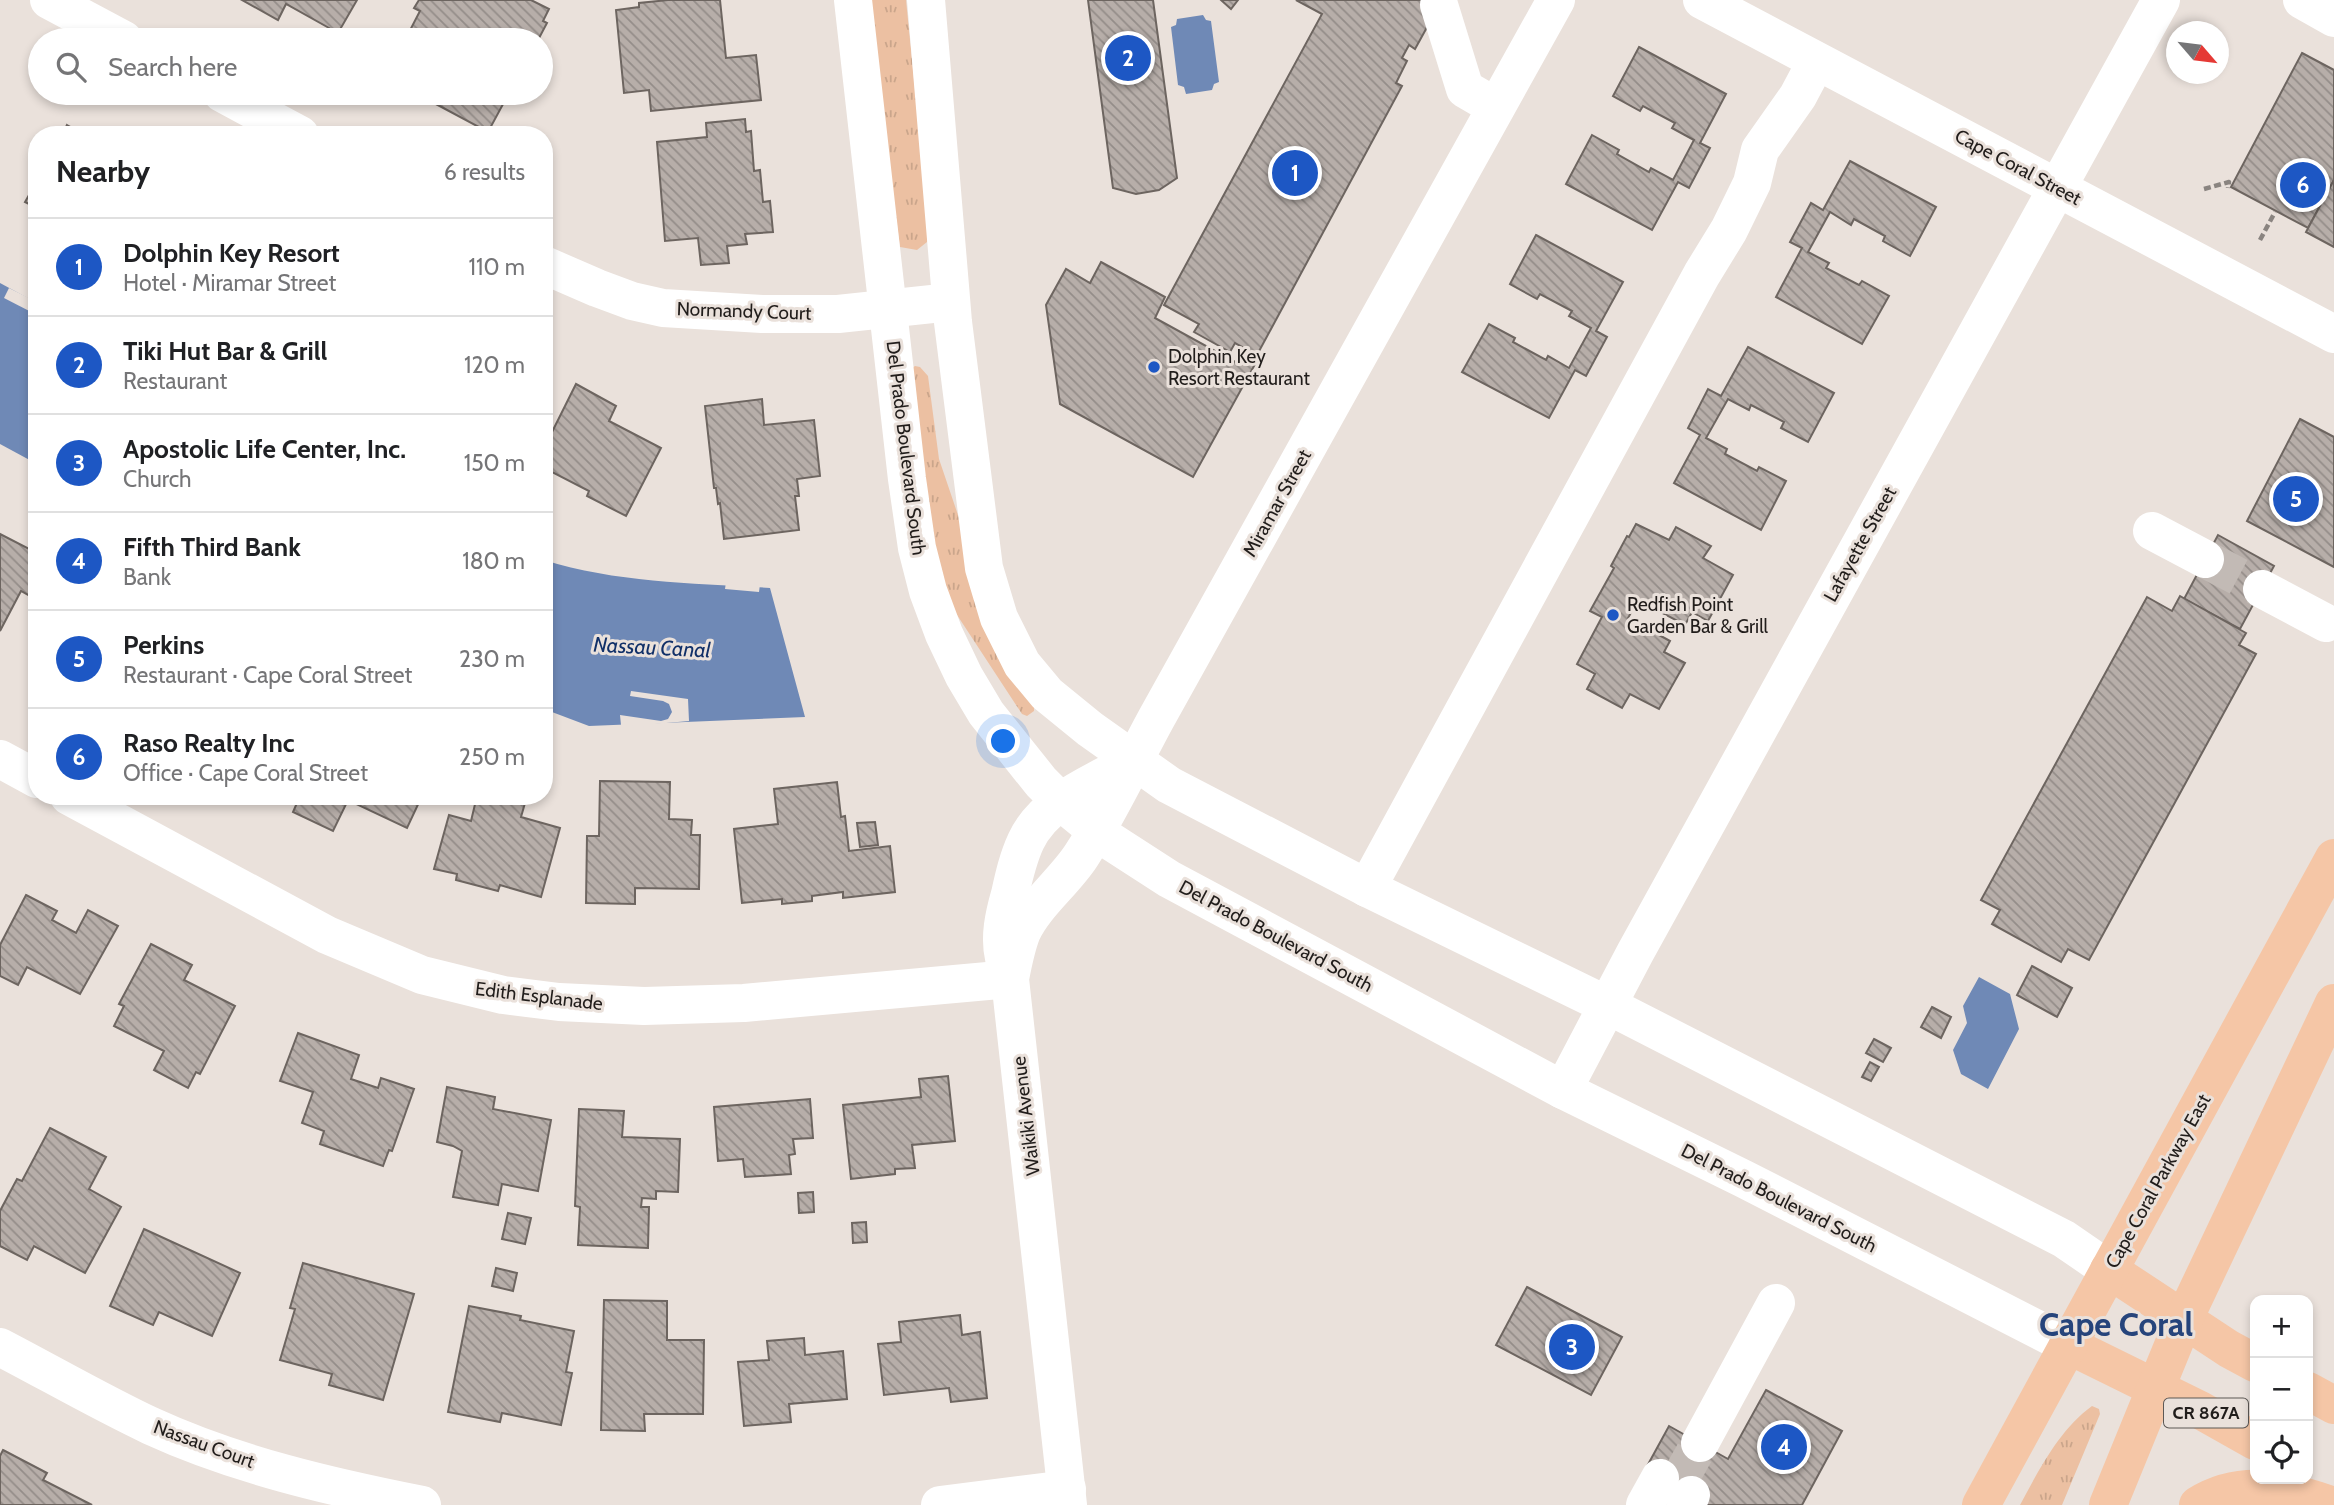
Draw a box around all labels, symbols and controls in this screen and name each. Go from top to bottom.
north arrow [2166,21,2229,84]
search box [28,28,553,105]
pin: 2 [1105,32,1151,84]
icon: search [52,48,90,86]
text: Search here [108,51,237,83]
street label: Cape Coral Street [1951,124,2086,210]
pin: 1 [1272,147,1318,199]
text: Nearby [56,153,150,190]
text: 6 results [444,158,525,186]
pin: 6 [2280,159,2326,211]
text: Dolphin Key Resort [123,237,340,269]
text: 1 [75,253,83,281]
text: 110 m [469,253,525,281]
text: Hotel · Miramar Street [123,269,336,297]
street label: Normandy Court [676,297,812,325]
text: Tiki Hut Bar & Grill [123,335,327,367]
street label: Del Prado Boulevard South [881,339,931,557]
place label: Dolphin Key Resort Restaurant [1168,345,1310,390]
text: 2 [73,351,85,379]
text: 120 m [464,351,525,379]
marker: Dolphin Key Resort Restaurant [1146,359,1162,375]
text: Restaurant [123,367,227,395]
text: Apostolic Life Center, Inc. [123,433,406,465]
street label: Miramar Street [1238,445,1316,561]
text: 3 [73,449,85,477]
text: 150 m [464,449,525,477]
text: Church [123,465,192,493]
pin: 5 [2273,473,2319,525]
street label: Lafayette Street [1819,482,1901,606]
text: Fifth Third Bank [123,531,301,563]
text: 4 [72,547,86,575]
text: 180 m [462,547,525,575]
text: Bank [123,563,171,591]
place label: Redfish Point Garden Bar & Grill [1627,593,1769,638]
marker: Redfish Point Garden Bar & Grill [1605,607,1621,623]
text: Perkins [123,629,204,661]
water label: Nassau Canal [593,631,711,663]
text: 5 [73,645,85,673]
text: 230 m [459,645,525,673]
text: Restaurant · Cape Coral Street [123,661,412,689]
your location [986,724,1020,758]
text: Raso Realty Inc [123,727,295,759]
text: 6 [73,743,85,771]
text: 250 m [459,743,525,771]
text: Office · Cape Coral Street [123,759,368,787]
street label: Del Prado Boulevard South [1175,875,1377,997]
street label: Edith Esplanade [474,977,604,1015]
street label: Waikiki Avenue [1007,1055,1045,1177]
street label: Cape Coral Parkway East [2101,1089,2216,1272]
street label: Del Prado Boulevard South [1678,1139,1880,1257]
map controls [2250,1295,2313,1484]
button: + [2250,1295,2313,1358]
district label: Cape Coral [2039,1304,2193,1344]
pin: 3 [1549,1321,1595,1373]
button: − [2250,1358,2313,1421]
road number: CR 867A [2164,1398,2248,1428]
street label: Nassau Court [150,1415,258,1473]
pin: 4 [1761,1421,1807,1473]
button: locate [2250,1421,2313,1484]

